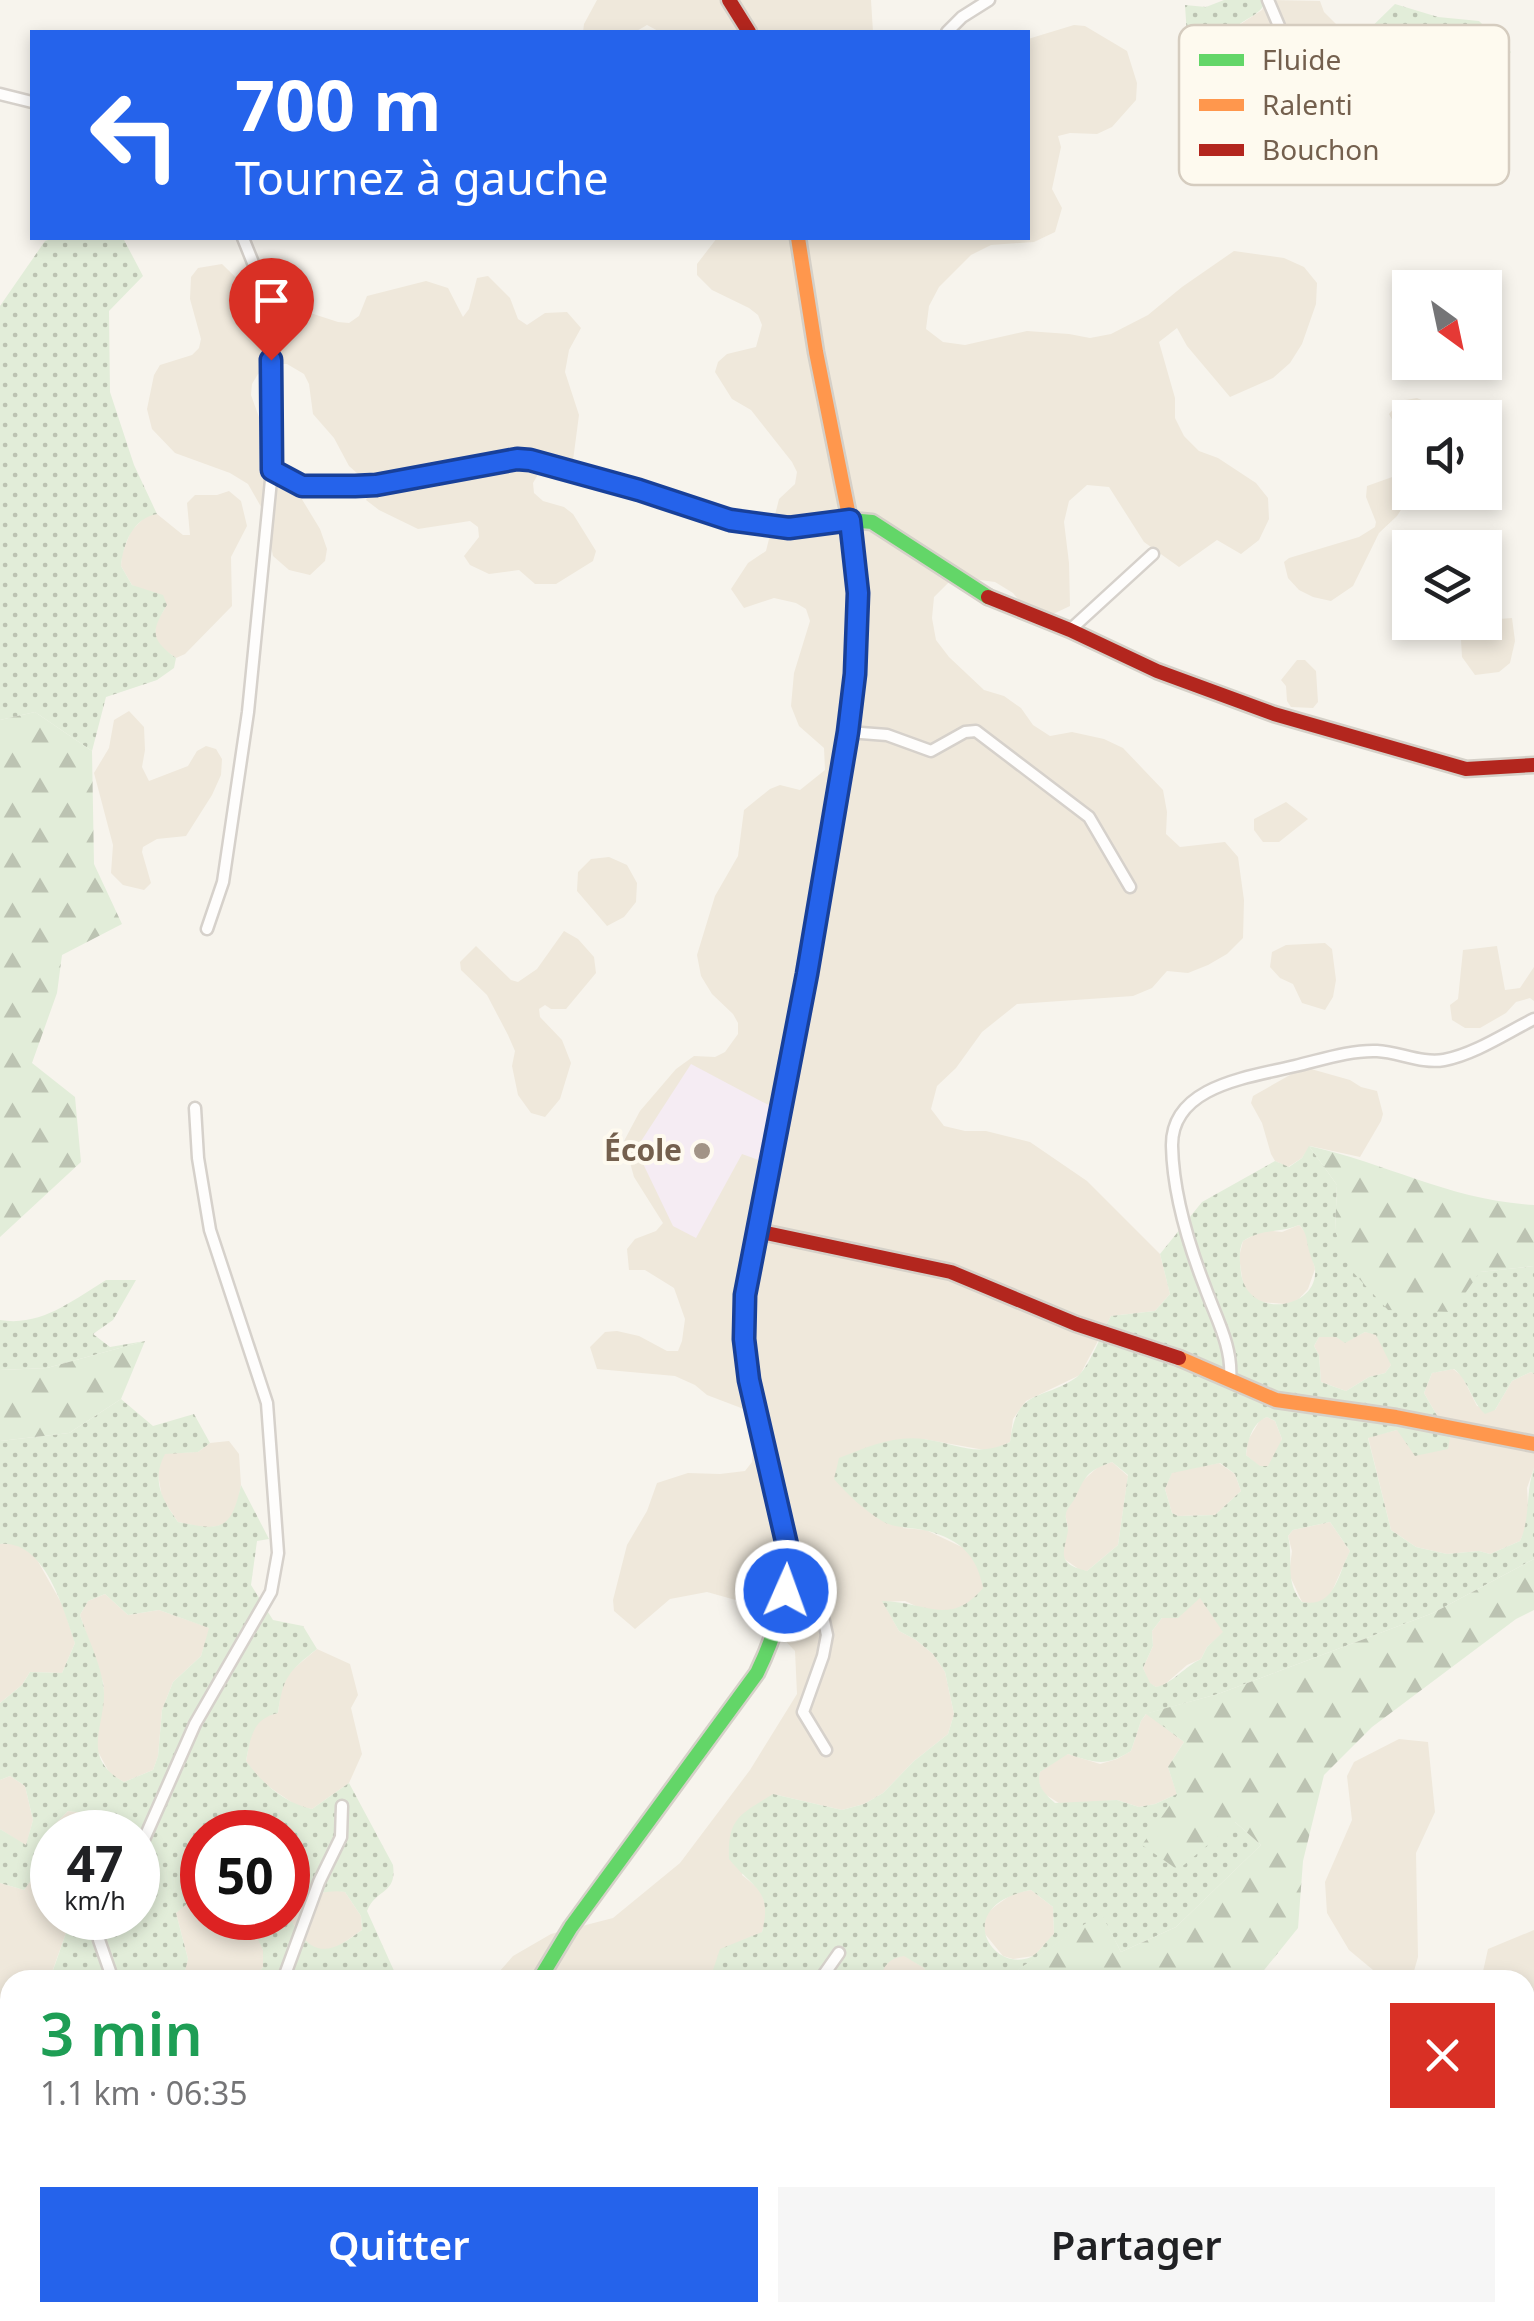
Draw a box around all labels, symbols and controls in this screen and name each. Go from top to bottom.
legend [1179,25,1509,185]
text: Fluide [1262,40,1341,78]
text: 700 m [235,56,442,152]
icon: left [70,70,200,200]
text: Ralenti [1262,85,1353,123]
text: Bouchon [1262,130,1379,168]
text: Tournez à gauche [235,147,609,208]
pin [229,258,314,361]
north arrow [1392,270,1502,380]
map controls [1392,270,1502,640]
icon: arrive [244,273,299,328]
button: sound [1392,400,1502,510]
button: layers [1392,530,1502,640]
place label: École [604,1129,682,1170]
marker: École [691,1140,713,1162]
position arrow [734,1539,838,1643]
speed limit sign: 50 [180,1810,310,1940]
text: 47 [66,1829,124,1897]
text: km/h [64,1883,126,1917]
text: 3 min [40,1992,203,2074]
button: close [1390,2003,1495,2108]
text: 1.1 km · 06:35 [40,2071,248,2114]
button: Quitter [40,2187,758,2302]
button: Partager [778,2187,1495,2302]

